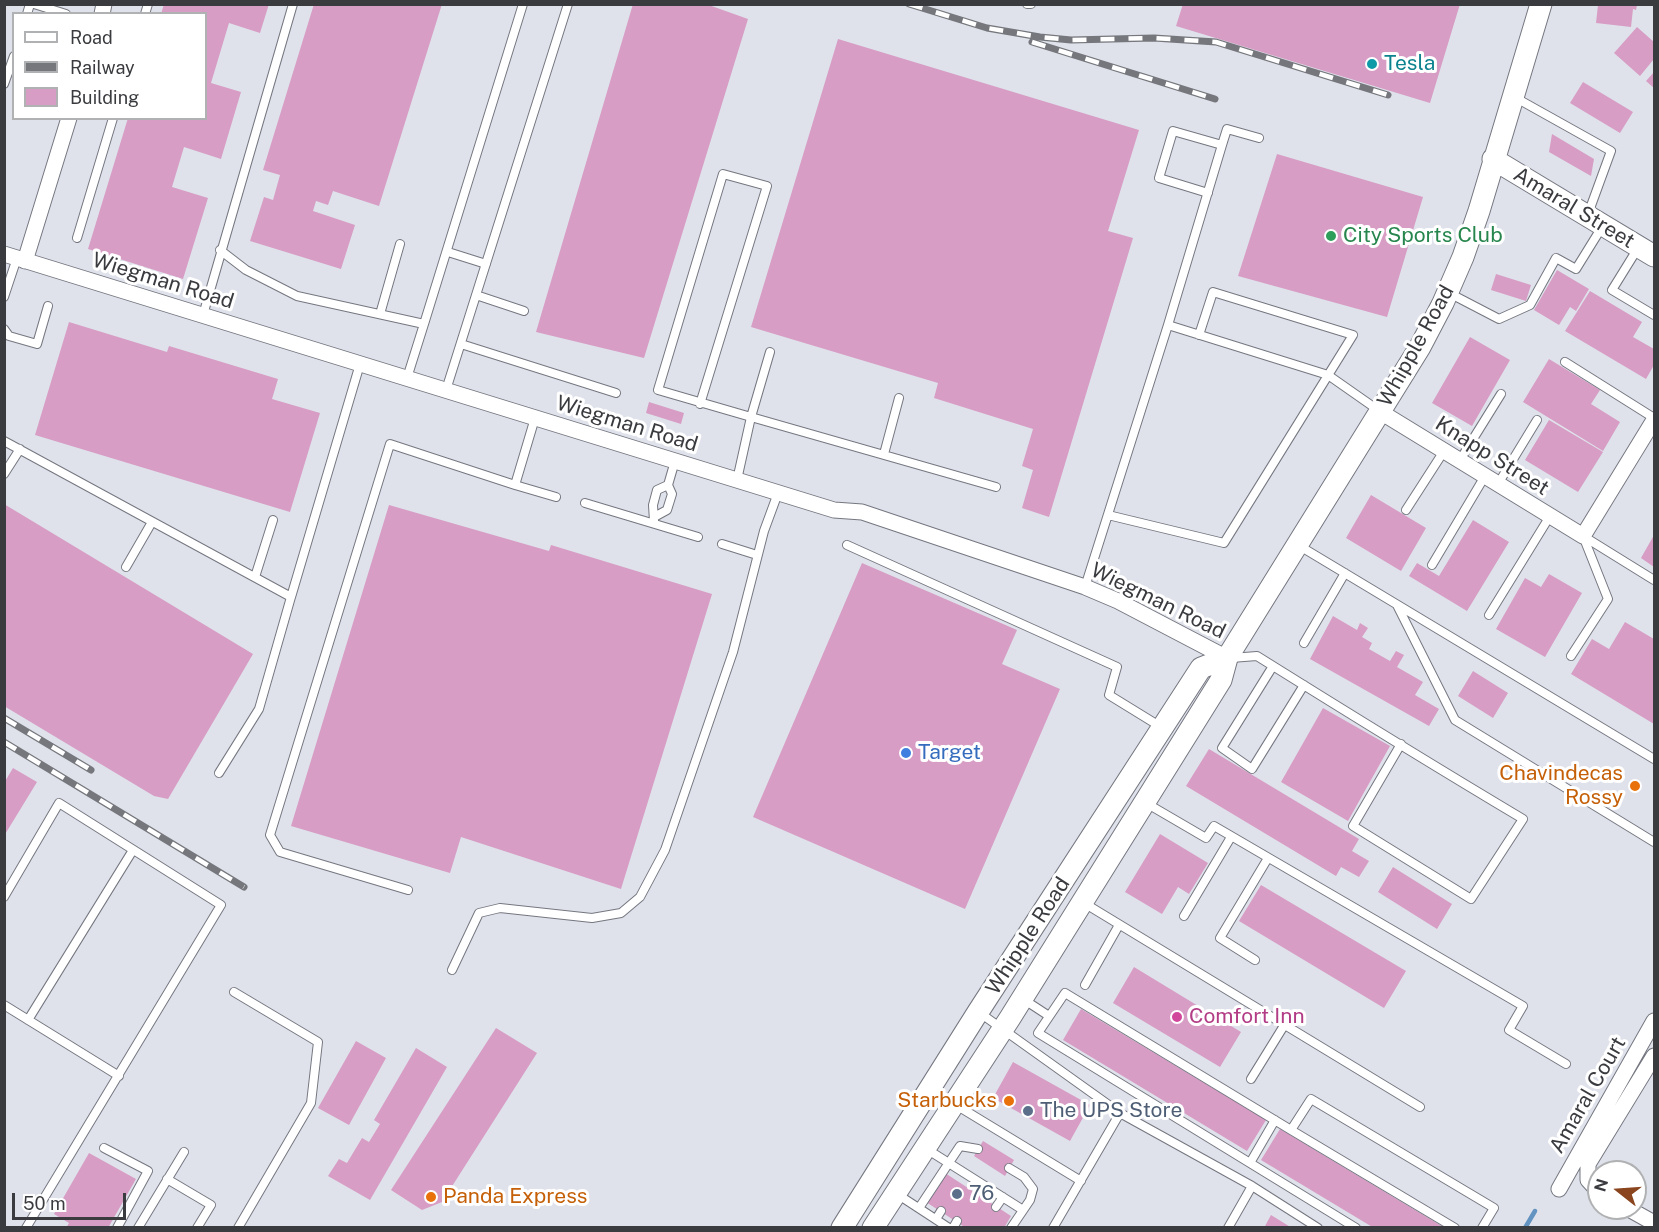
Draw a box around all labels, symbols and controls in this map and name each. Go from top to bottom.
legend [12,12,207,120]
text: Road [70,27,113,48]
place label: Tesla [1384,51,1435,77]
text: Railway [70,57,135,78]
marker: Tesla [1365,57,1379,71]
text: Building [70,87,139,108]
street label: Amaral Street [1509,162,1639,254]
place label: City Sports Club [1343,223,1503,249]
marker: City Sports Club [1324,229,1338,243]
street label: Wiegman Road [89,247,237,315]
street label: Whipple Road [1372,281,1460,411]
street label: Wiegman Road [553,390,701,458]
street label: Knapp Street [1430,411,1554,501]
street label: Wiegman Road [1086,557,1230,645]
place label: Target [918,740,981,766]
marker: Target [899,746,913,760]
place label: Chavindecas Rossy [1499,761,1623,811]
marker: Chavindecas Rossy [1628,779,1642,793]
street label: Whipple Road [981,873,1075,999]
place label: Comfort Inn [1189,1004,1305,1030]
marker: Comfort Inn [1170,1010,1184,1024]
street label: Amaral Court [1545,1032,1631,1158]
place label: Starbucks [897,1088,997,1114]
marker: Starbucks [1002,1094,1016,1108]
place label: The UPS Store [1040,1098,1182,1124]
marker: The UPS Store [1021,1104,1035,1118]
north arrow [1587,1160,1647,1220]
text: N [1590,1176,1612,1194]
scale bar [15,1181,129,1219]
place label: 76 [969,1181,994,1207]
place label: Panda Express [443,1184,587,1210]
marker: 76 [950,1187,964,1201]
marker: Panda Express [424,1190,438,1204]
text: 50 m [23,1193,66,1214]

